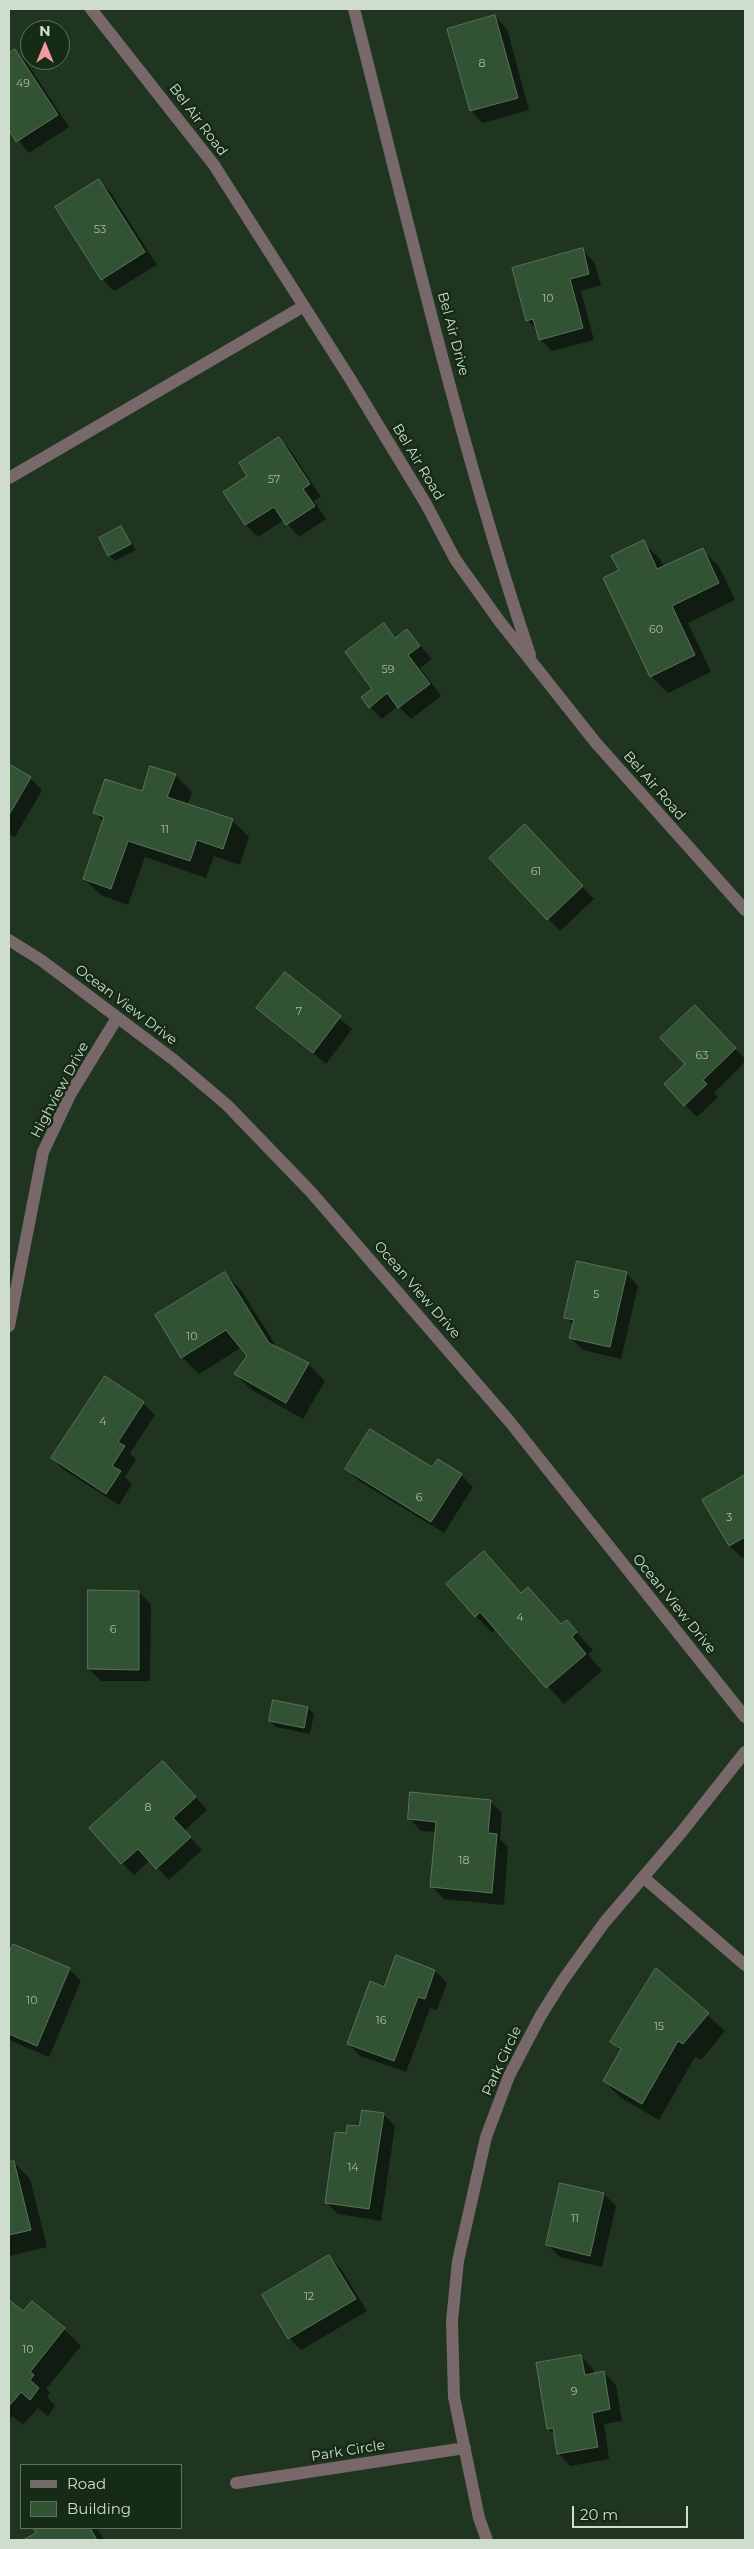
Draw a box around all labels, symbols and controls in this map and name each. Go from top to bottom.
north arrow [20,20,70,70]
text: N [39,22,51,40]
house number: 8 [478,57,486,71]
house number: 49 [16,77,30,91]
street label: Bel Air Road [165,81,231,159]
house number: 53 [94,223,106,237]
street label: Bel Air Drive [434,290,472,378]
house number: 10 [542,292,554,306]
street label: Bel Air Road [389,421,447,503]
house number: 57 [268,473,280,487]
house number: 60 [649,623,663,637]
house number: 59 [382,663,394,677]
street label: Bel Air Road [619,748,689,824]
house number: 11 [161,823,169,837]
house number: 61 [531,865,541,879]
street label: Ocean View Drive [72,961,180,1049]
house number: 7 [296,1005,302,1019]
street label: Highview Drive [28,1039,92,1141]
house number: 63 [696,1049,708,1063]
street label: Ocean View Drive [370,1238,464,1342]
house number: 5 [593,1288,599,1302]
house number: 10 [186,1330,198,1344]
house number: 4 [99,1415,107,1429]
house number: 6 [416,1491,422,1505]
house number: 3 [726,1511,732,1525]
street label: Ocean View Drive [629,1551,719,1657]
house number: 4 [516,1611,524,1625]
house number: 6 [110,1623,116,1637]
house number: 8 [144,1801,152,1815]
house number: 18 [459,1854,469,1868]
house number: 10 [26,1994,38,2008]
house number: 16 [376,2014,386,2028]
house number: 15 [654,2020,664,2034]
street label: Park Circle [479,2024,525,2098]
house number: 14 [347,2161,359,2175]
house number: 11 [571,2212,579,2226]
house number: 12 [304,2290,314,2304]
house number: 10 [22,2343,34,2357]
house number: 9 [571,2385,577,2399]
street label: Park Circle [310,2437,386,2465]
legend [20,2464,182,2529]
text: Road [67,2474,106,2493]
scale bar [574,2496,690,2528]
text: Building [67,2499,131,2518]
text: 20 m [580,2505,618,2524]

